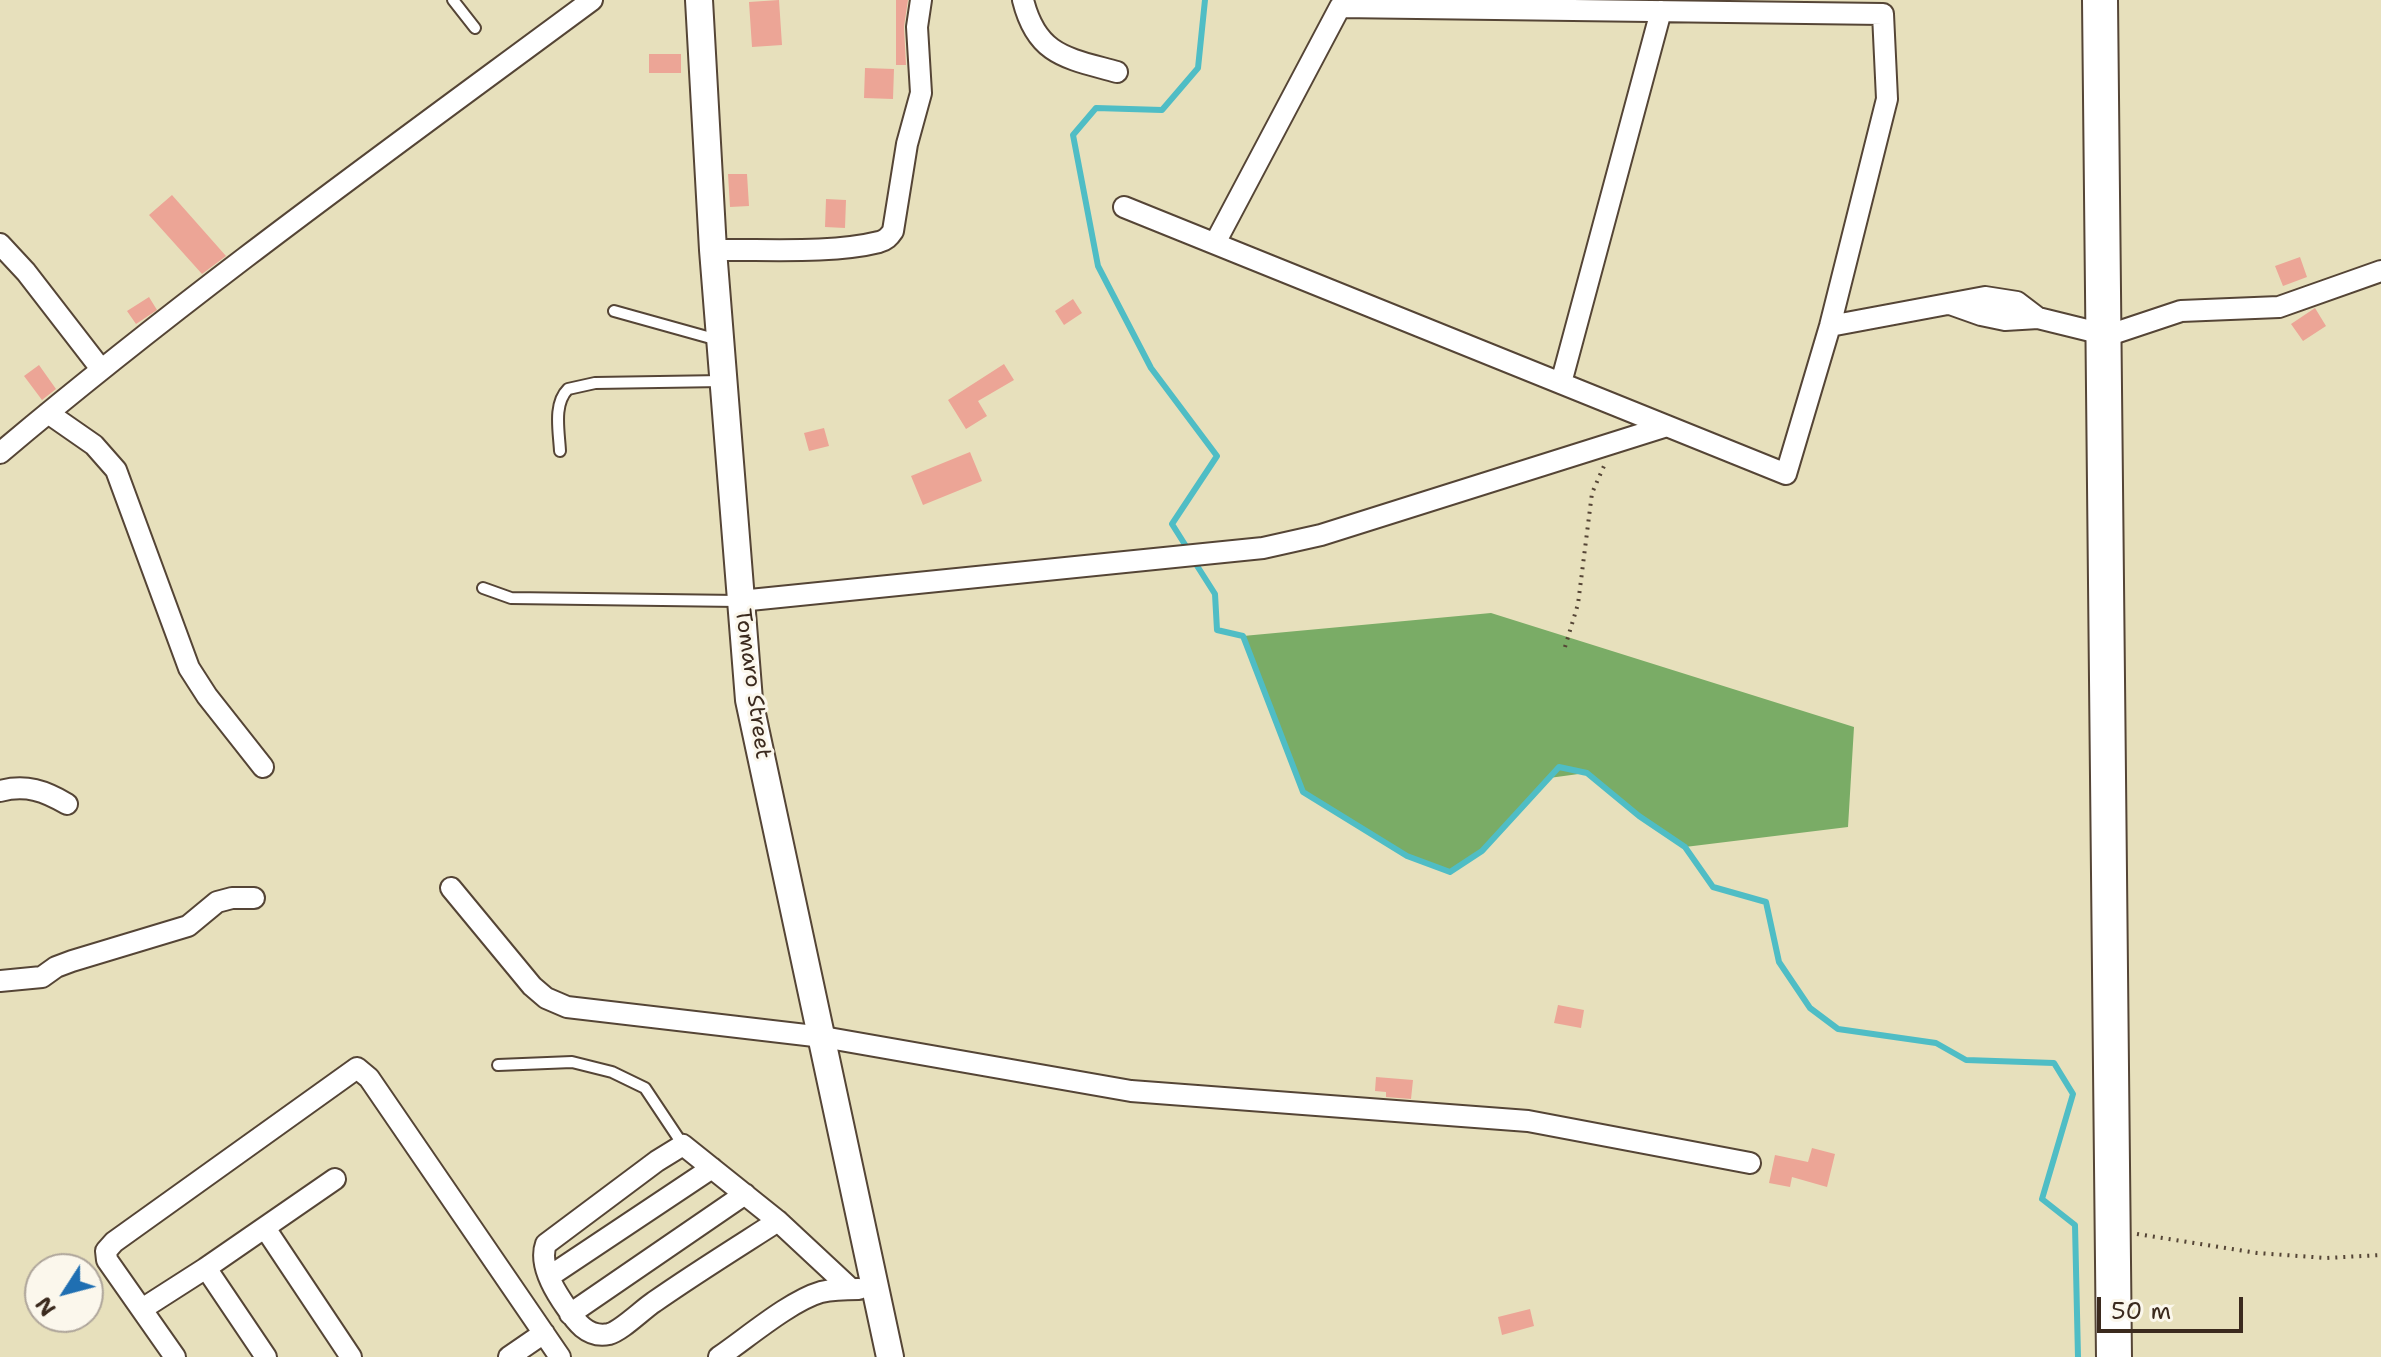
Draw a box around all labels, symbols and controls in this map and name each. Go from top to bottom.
street label: Tomaro Street [728,607,776,761]
north arrow [24,1253,104,1333]
scale bar [2101,1281,2247,1331]
text: N [29,1291,63,1322]
text: 50 m [2111,1295,2171,1327]

